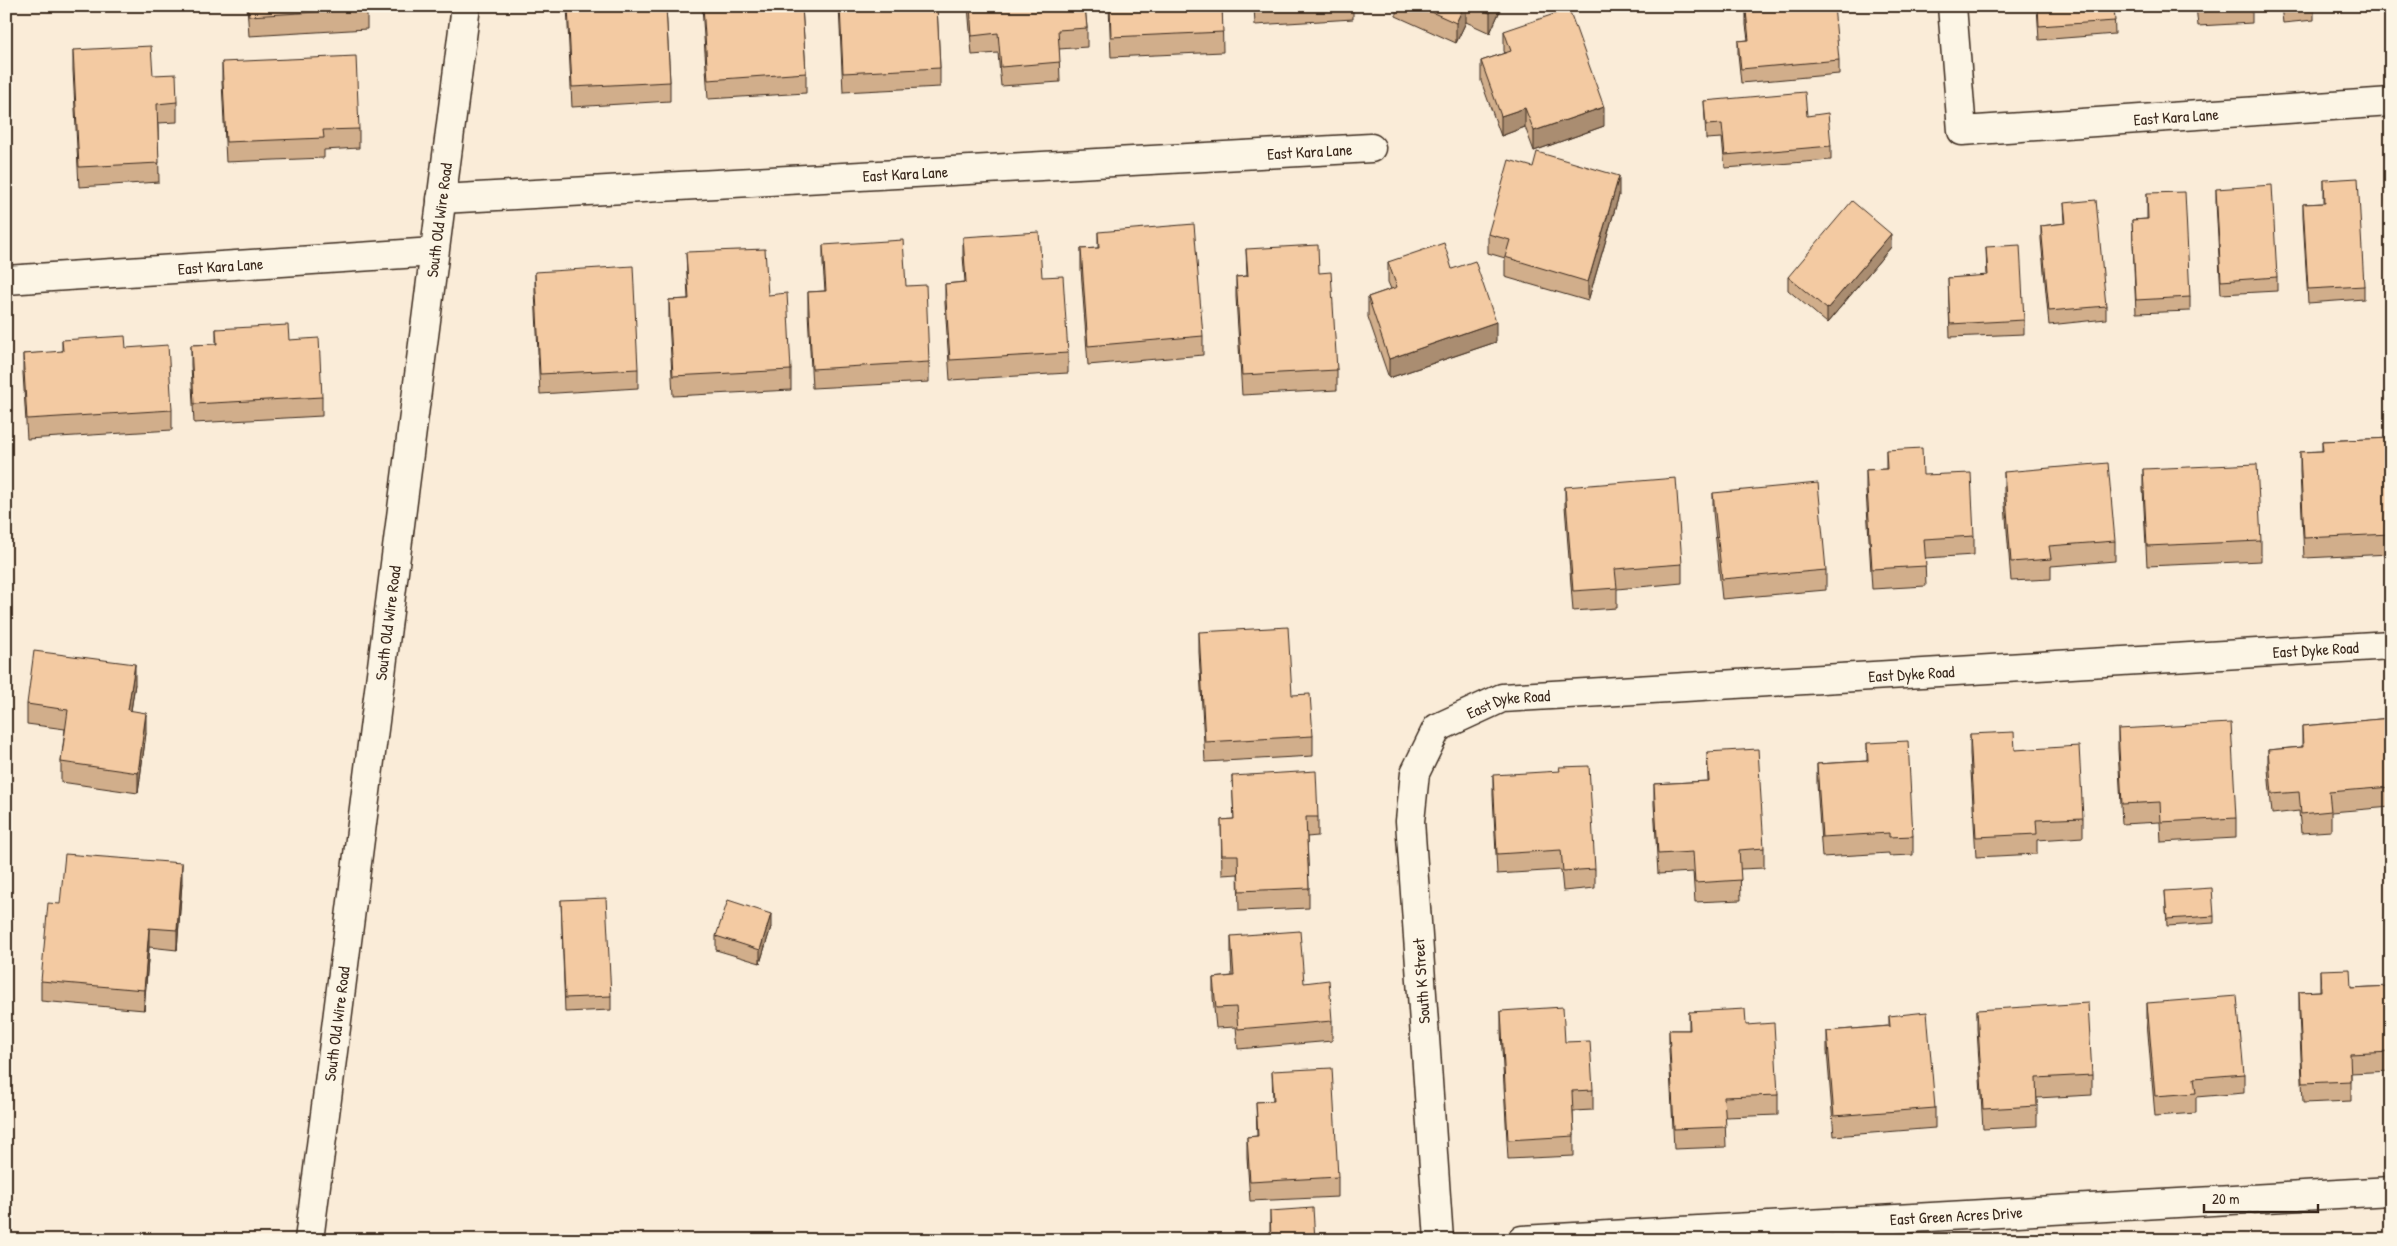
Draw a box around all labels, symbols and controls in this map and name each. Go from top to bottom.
street label: East Kara Lane [2133,103,2220,130]
street label: East Kara Lane [1266,138,1354,165]
street label: East Kara Lane [862,160,949,187]
street label: South Old Wire Road [421,162,457,279]
street label: East Kara Lane [177,252,264,280]
street label: South Old Wire Road [369,564,406,682]
street label: East Dyke Road [2272,636,2359,663]
street label: East Dyke Road [1868,660,1955,687]
street label: East Dyke Road [1463,684,1551,724]
street label: South K Street [1407,937,1435,1024]
street label: South Old Wire Road [318,965,355,1082]
scale bar [2204,1181,2318,1213]
text: 20 m [2212,1188,2239,1209]
street label: East Green Acres Drive [1889,1201,2024,1230]

